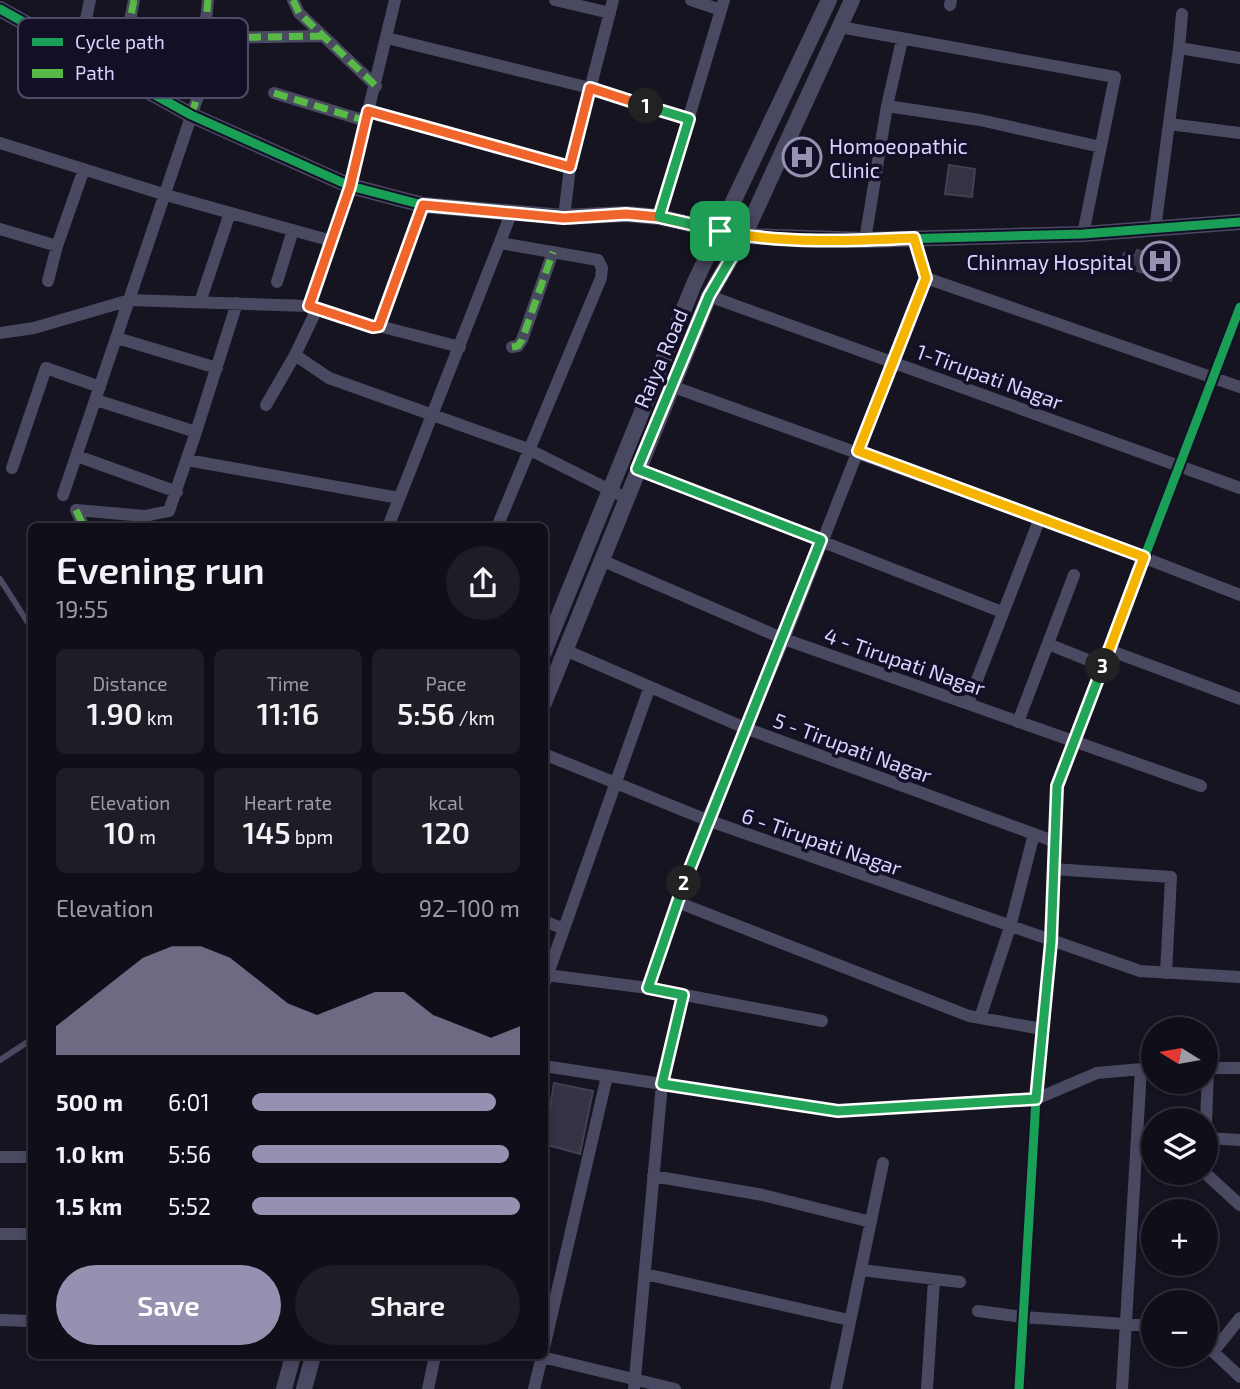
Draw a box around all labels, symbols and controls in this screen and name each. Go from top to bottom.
legend [18,18,248,98]
text: Cycle path [75,30,165,53]
text: Path [75,61,115,84]
pin: 1 [628,88,664,124]
text: 1 [641,94,650,117]
place label: Homoeopathic Clinic [829,133,968,182]
hospital icon: Homoeopathic Clinic [781,136,823,178]
pin [690,201,750,261]
icon: arrive [701,212,739,250]
hospital icon: Chinmay Hospital [1139,240,1181,282]
place label: Chinmay Hospital [966,249,1134,274]
street label: Raiya Road [628,305,692,411]
street label: 1-Tirupati Nagar [913,338,1067,414]
text: Evening run [56,546,265,592]
button: share [446,546,520,620]
text: 19:55 [56,595,108,623]
street label: 4 - Tirupati Nagar [821,622,989,700]
pin: 3 [1086,648,1120,684]
text: 3 [1097,654,1108,677]
text: Distance [92,672,168,695]
text: Time [267,672,309,695]
text: Pace [426,672,466,695]
text: 1.90 [87,695,143,731]
text: 11:16 [257,695,319,731]
text: 5:56 [397,695,455,731]
text: km [143,706,173,729]
text: /km [455,706,495,729]
street label: 5 - Tirupati Nagar [770,707,936,787]
text: Elevation [90,791,170,814]
text: Heart rate [244,791,332,814]
text: kcal [429,791,463,814]
street label: 6 - Tirupati Nagar [739,802,906,880]
text: 10 [104,814,135,850]
text: 145 [243,814,291,850]
text: 120 [422,814,470,850]
text: m [135,825,156,848]
text: bpm [291,825,333,848]
pin: 2 [666,866,702,900]
text: 2 [678,871,689,894]
text: Elevation [56,894,154,922]
text: 92–100 m [419,894,520,922]
north arrow [1141,1017,1218,1094]
map controls [1141,1017,1218,1367]
text: 500 m [56,1088,123,1116]
text: 6:01 [168,1088,210,1116]
button: layers [1141,1108,1218,1185]
text: 1.0 km [56,1140,124,1168]
text: 5:56 [168,1140,211,1168]
text: 1.5 km [56,1192,122,1220]
text: 5:52 [168,1192,211,1220]
button: + [1141,1199,1218,1276]
button: Save [56,1265,281,1345]
button: Share [295,1265,520,1345]
button: − [1141,1290,1218,1367]

